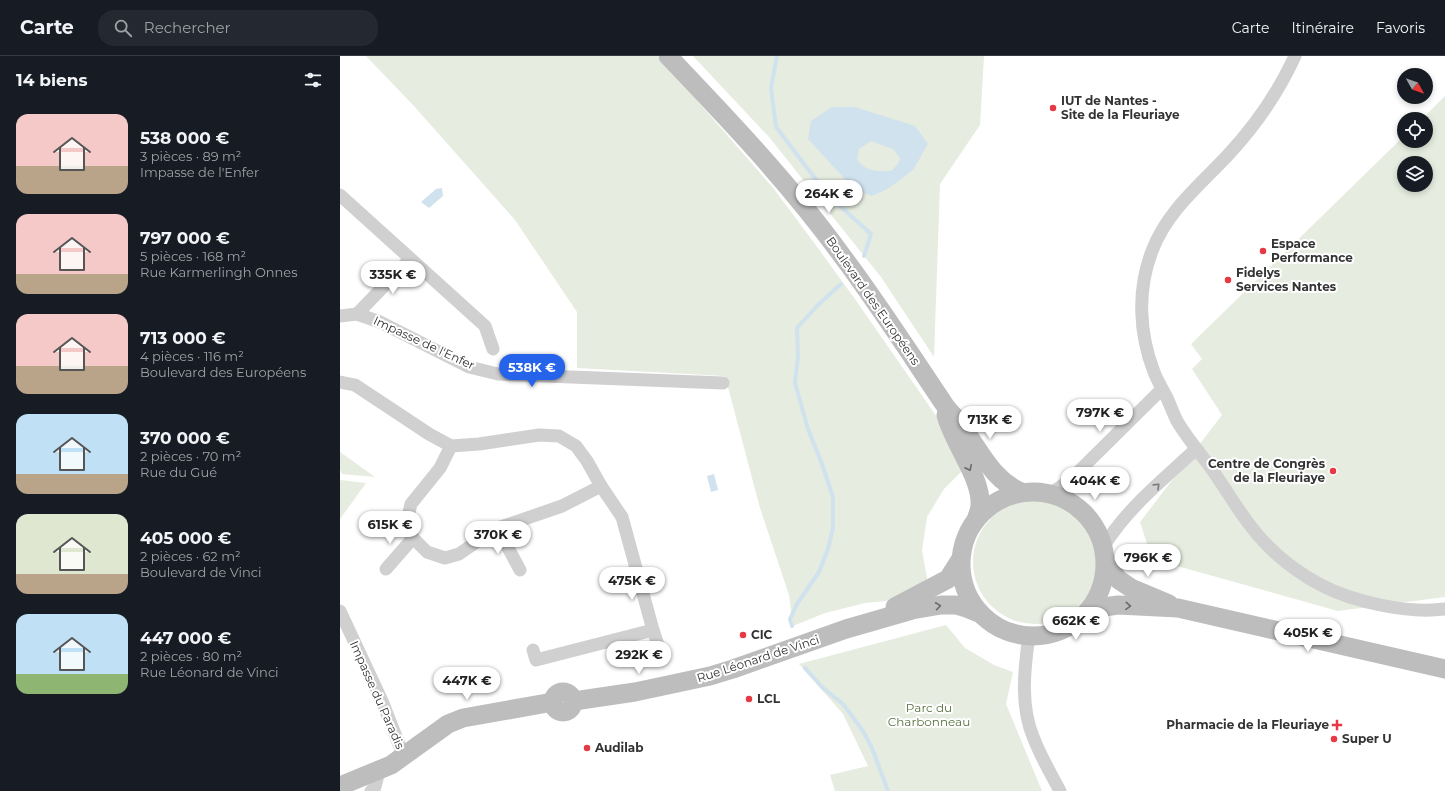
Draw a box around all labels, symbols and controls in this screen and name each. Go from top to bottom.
search box [98,10,378,46]
text: Carte [20,16,74,39]
icon: search [112,17,134,39]
text: Rechercher [144,18,231,37]
text: Carte [1232,19,1269,37]
text: Itinéraire [1291,19,1354,37]
text: Favoris [1376,19,1425,37]
north arrow [1397,68,1433,104]
map controls [1397,68,1433,192]
icon: filters [302,69,324,91]
text: 14 biens [16,70,88,90]
place label: IUT de Nantes - Site de la Fleuriaye [1061,93,1180,122]
marker: IUT de Nantes - Site de la Fleuriaye [1048,103,1058,113]
button: locate [1397,112,1433,148]
text: 538 000 € [140,128,229,148]
icon: home [48,130,96,178]
text: 3 pièces · 89 m² [140,148,241,164]
button: layers [1397,156,1433,192]
text: Impasse de l'Enfer [140,164,259,180]
pin: 264K € [796,180,862,214]
text: 264K € [805,185,853,201]
text: 797 000 € [140,228,230,248]
icon: home [48,230,96,278]
street label: Boulevard des Européens [823,234,924,368]
place label: Espace Performance [1271,236,1353,265]
marker: Espace Performance [1258,246,1268,256]
text: 5 pièces · 168 m² [140,248,246,264]
pin: 335K € [360,261,426,295]
text: Rue Karmerlingh Onnes [140,264,298,280]
place label: Fidelys Services Nantes [1236,265,1337,294]
text: 335K € [370,266,416,282]
marker: Fidelys Services Nantes [1223,275,1233,285]
street label: Impasse de l'Enfer [371,313,477,373]
text: 713 000 € [140,328,225,348]
icon: home [48,330,96,378]
text: 4 pièces · 116 m² [140,348,244,364]
pin: 538K € [499,354,565,388]
text: 538K € [508,359,556,375]
text: Boulevard des Européens [140,364,306,380]
pin: 797K € [1067,399,1133,433]
text: 797K € [1076,404,1124,420]
pin: 713K € [957,406,1023,440]
text: 713K € [968,411,1012,427]
text: 370 000 € [140,428,230,448]
icon: home [48,430,96,478]
text: 2 pièces · 70 m² [140,448,241,464]
place label: Centre de Congrès de la Fleuriaye [1208,456,1326,485]
text: Rue du Gué [140,464,217,480]
one-way arrow [964,464,972,471]
marker: Centre de Congrès de la Fleuriaye [1328,466,1338,476]
pin: 404K € [1062,467,1128,501]
text: 404K € [1070,472,1120,488]
one-way arrow [1152,483,1160,490]
pin: 615K € [357,511,423,545]
text: 615K € [368,516,412,532]
pin: 370K € [465,521,531,555]
text: 370K € [474,526,522,542]
text: 405 000 € [140,528,231,548]
icon: home [48,530,96,578]
pin: 796K € [1115,544,1181,578]
text: 2 pièces · 62 m² [140,548,241,564]
text: 796K € [1124,549,1172,565]
text: Boulevard de Vinci [140,564,262,580]
pin: 475K € [599,567,665,601]
text: 475K € [608,572,656,588]
one-way arrow [1125,601,1131,610]
one-way arrow [935,602,942,611]
pin: 662K € [1043,607,1109,641]
text: 662K € [1052,612,1100,628]
pin: 405K € [1275,619,1341,653]
text: 405K € [1283,624,1333,640]
place label: CIC [751,627,773,642]
text: 447 000 € [140,628,231,648]
icon: home [48,630,96,678]
marker: CIC [738,630,748,640]
street label: Rue Léonard de Vinci [695,632,821,685]
street label: Impasse du Paradis [347,638,408,751]
pin: 292K € [606,641,672,675]
text: 292K € [615,646,663,662]
text: 2 pièces · 80 m² [140,648,242,664]
text: Rue Léonard de Vinci [140,664,279,680]
pin: 447K € [434,667,500,701]
text: 447K € [442,672,492,688]
place label: LCL [757,691,781,706]
marker: LCL [744,694,754,704]
park label: Parc du Charbonneau [888,700,970,729]
place label: Pharmacie de la Fleuriaye [1166,717,1329,732]
marker: Pharmacie de la Fleuriaye [1332,720,1342,730]
place label: Super U [1342,731,1392,746]
marker: Super U [1329,734,1339,744]
place label: Audilab [594,740,644,755]
marker: Audilab [582,743,592,753]

